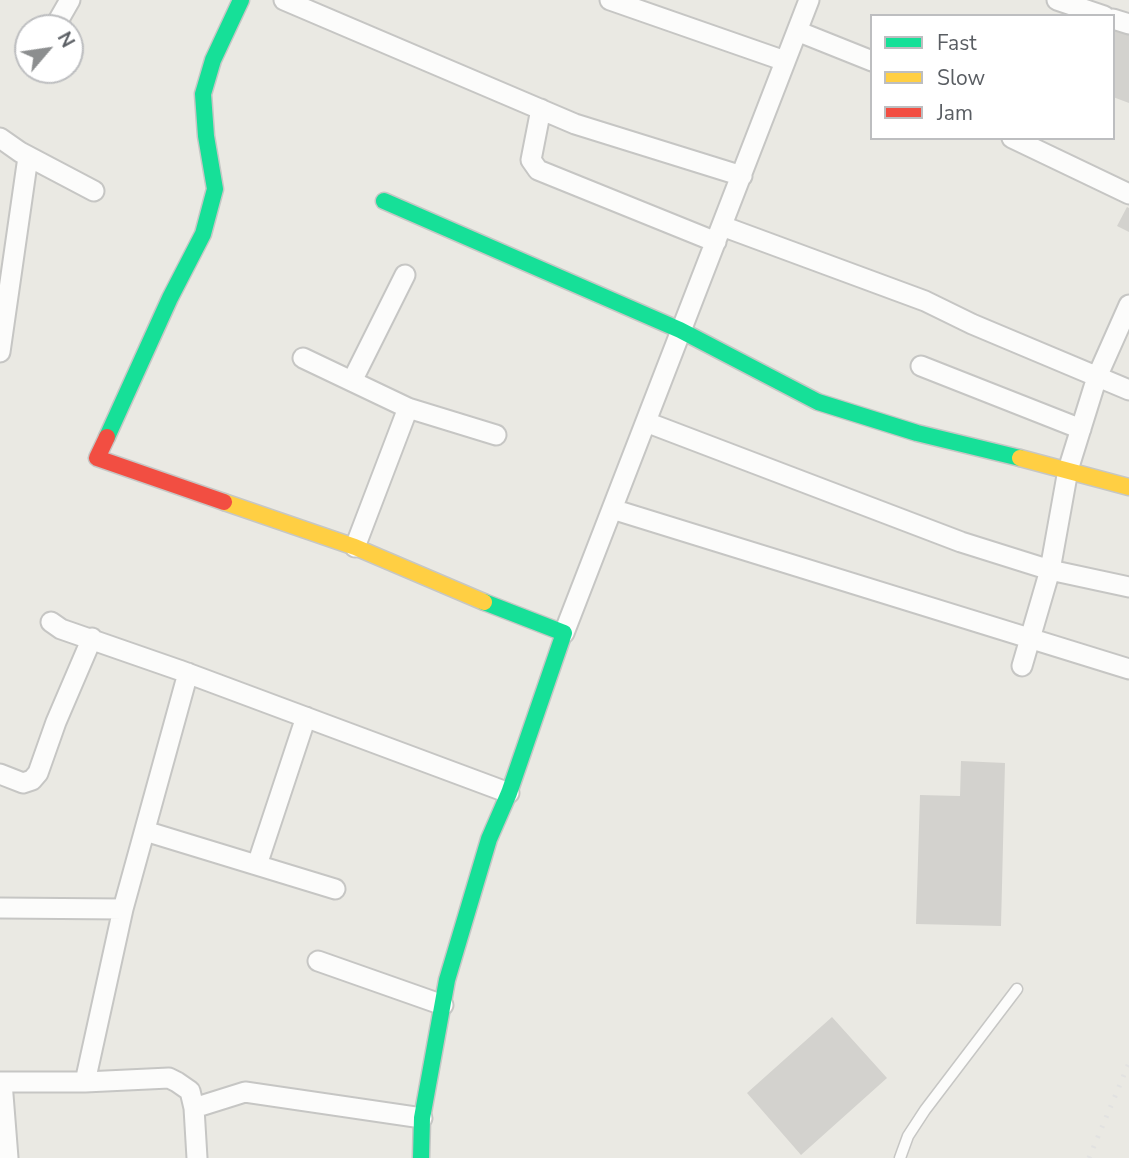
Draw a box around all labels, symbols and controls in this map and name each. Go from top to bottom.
north arrow [14,14,84,84]
legend [870,14,1115,140]
text: N [51,27,80,52]
text: Fast [937,29,977,57]
text: Slow [937,64,985,92]
text: Jam [937,99,973,127]

